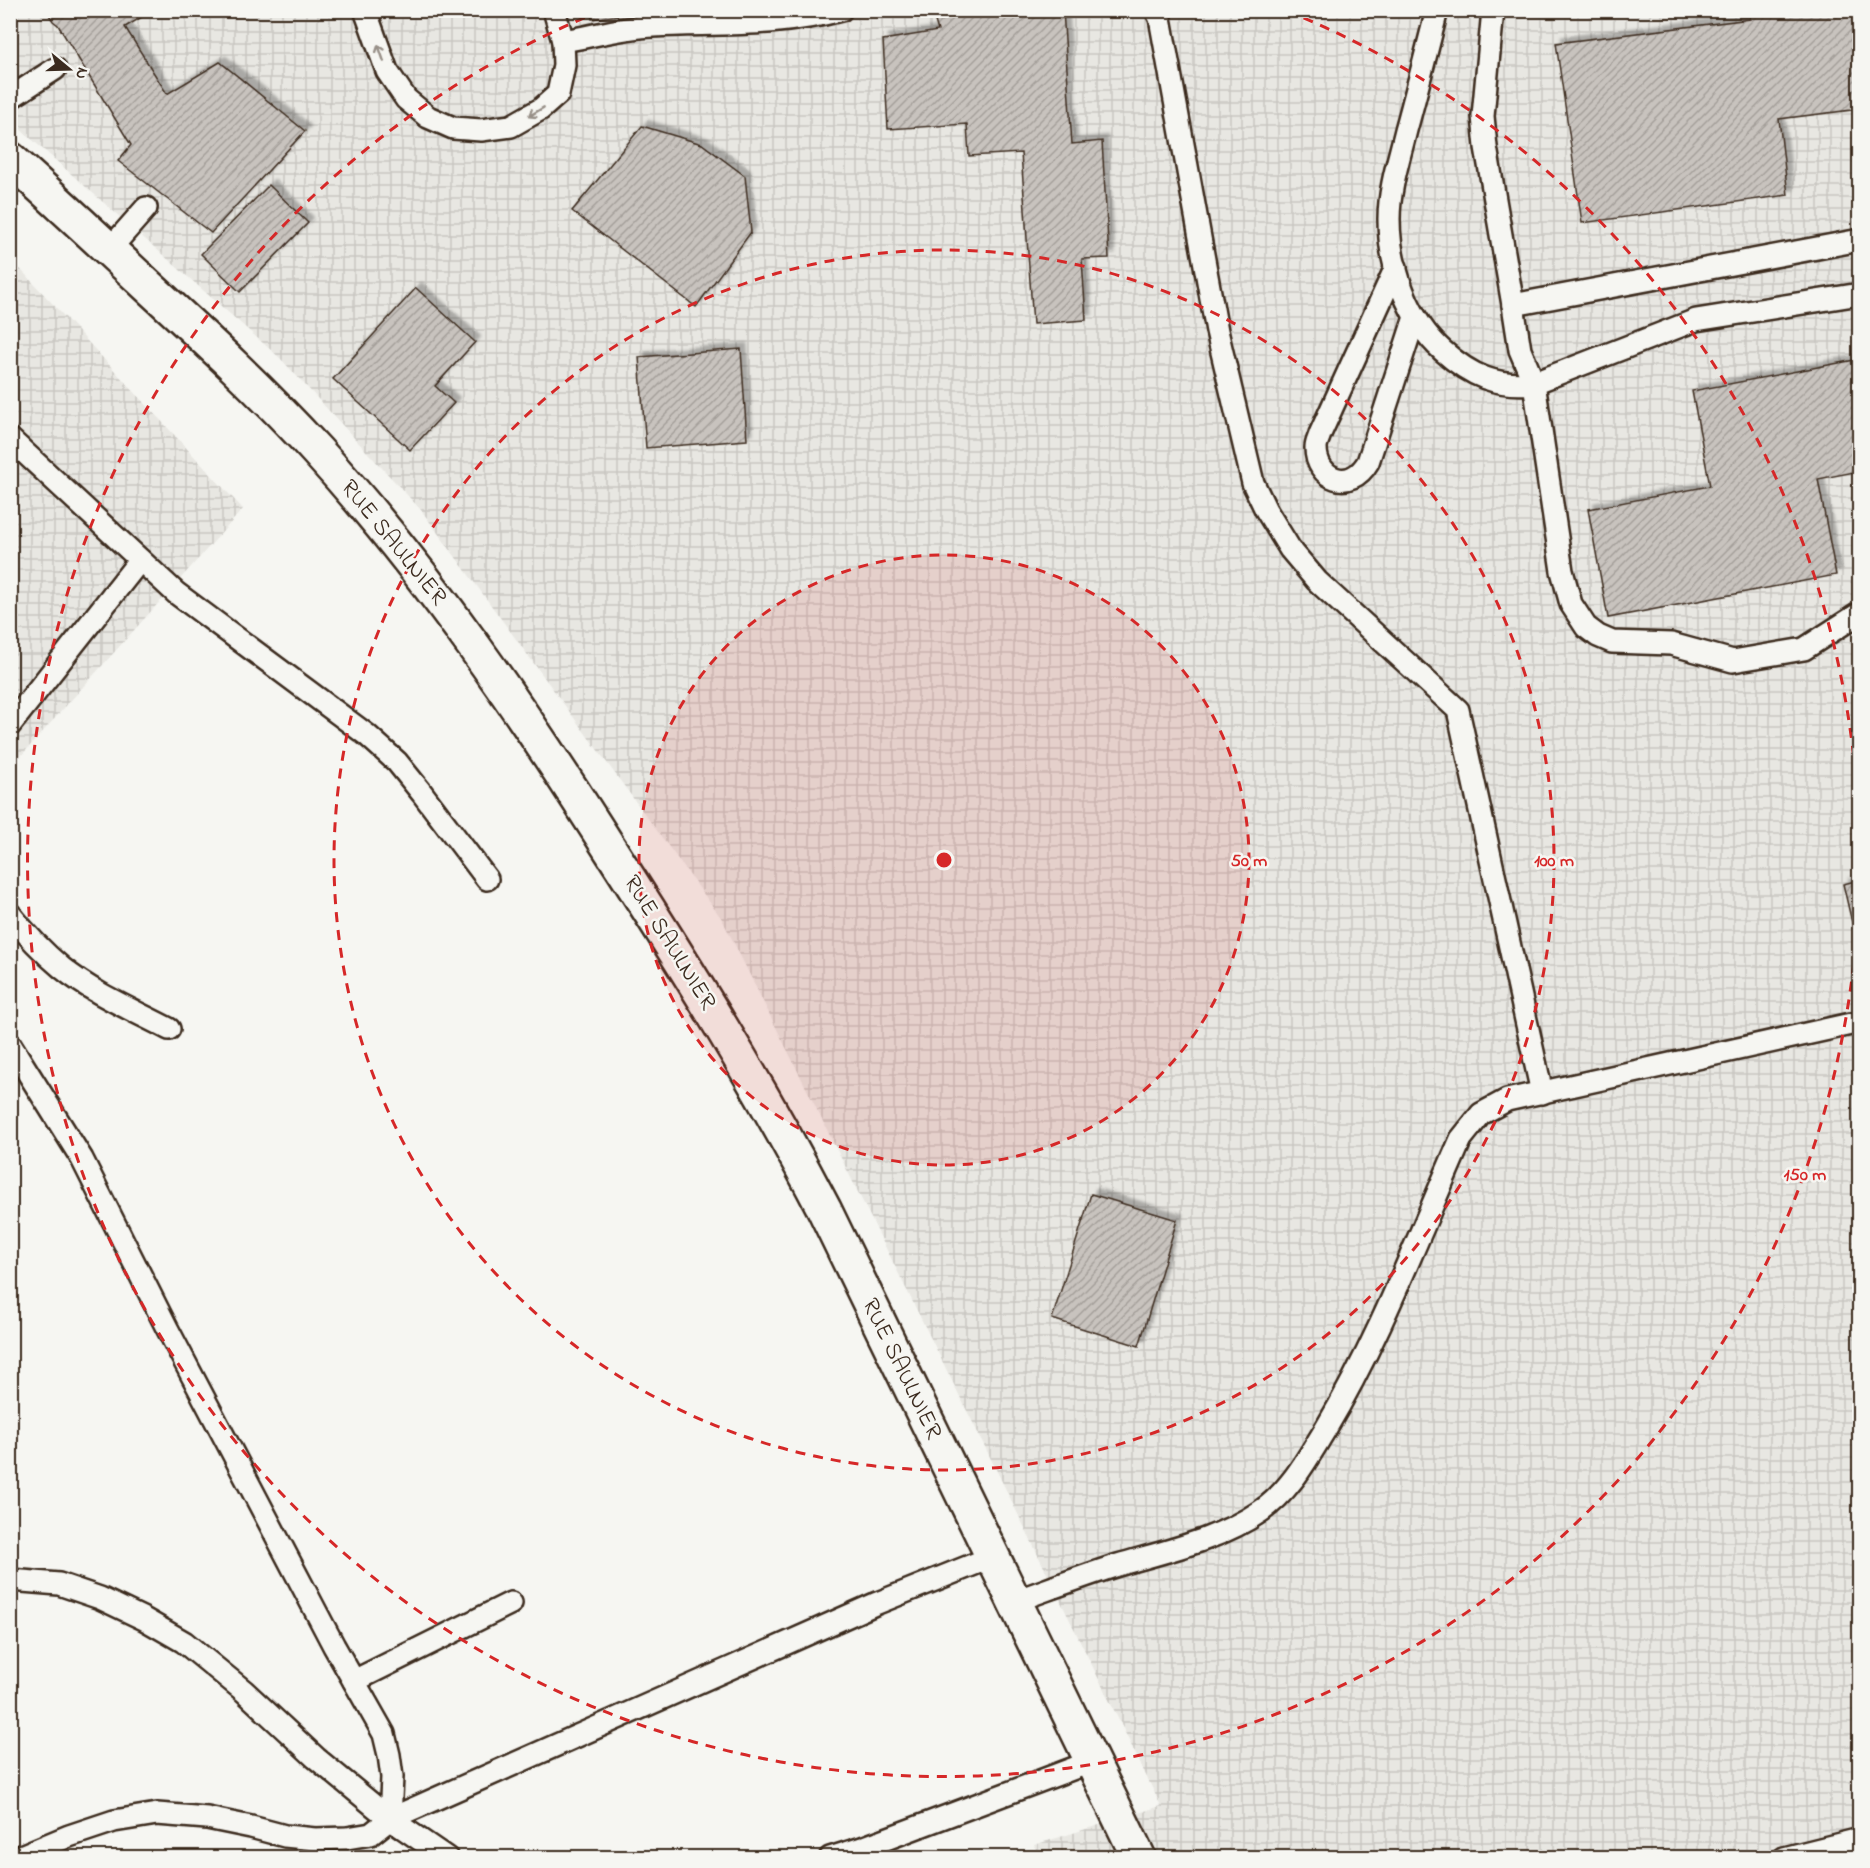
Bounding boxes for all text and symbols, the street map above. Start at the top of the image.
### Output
north arrow [39,39,99,99]
one-way arrow [374,44,385,63]
text: N [68,64,94,82]
one-way arrow [528,106,545,118]
street label: RUE SAULNIER [331,473,455,614]
text: 50 m [1231,849,1267,875]
text: 100 m [1534,849,1574,875]
centre of rings [934,850,954,870]
street label: RUE SAULNIER [614,869,725,1018]
text: 150 m [1784,1163,1826,1189]
street label: RUE SAULNIER [852,1293,951,1446]

